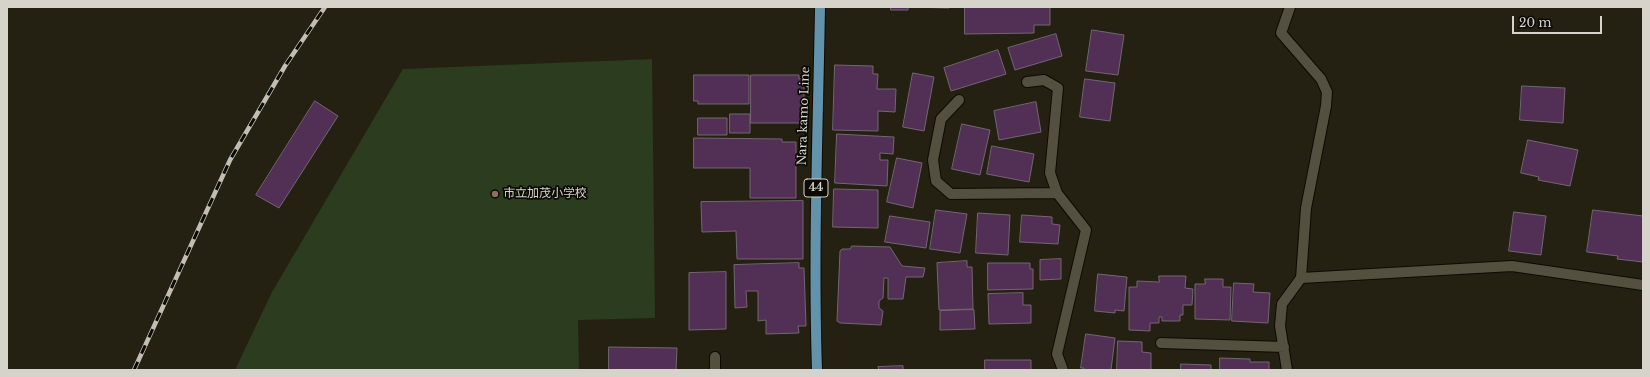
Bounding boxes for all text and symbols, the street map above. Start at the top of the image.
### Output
scale bar [1514,8,1604,34]
text: 20 m [1519,15,1551,30]
street label: Nara kamo Line [795,66,813,166]
road number: 44 [804,179,828,197]
place label: 市立加茂小学校 [503,187,587,201]
marker: 市立加茂小学校 [490,189,500,199]

